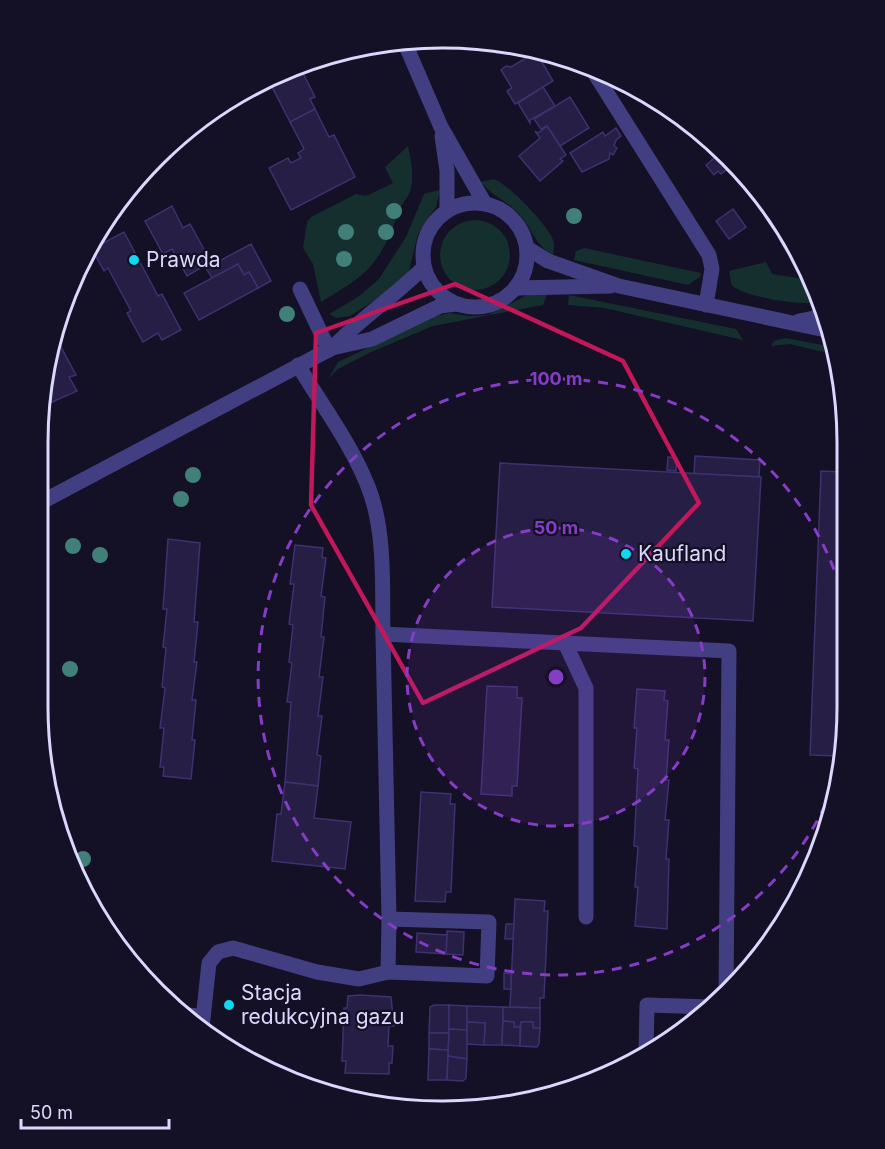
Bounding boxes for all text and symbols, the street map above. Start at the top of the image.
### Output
place label: Prawda [146,247,221,272]
marker: Prawda [127,253,141,267]
text: 100 m [530,368,582,389]
text: 50 m [534,517,578,538]
place label: Kaufland [638,541,726,566]
marker: Kaufland [619,547,633,561]
centre of rings [546,667,566,687]
place label: Stacja redukcyjna gazu [241,980,404,1029]
marker: Stacja redukcyjna gazu [222,998,236,1012]
scale bar [21,1092,170,1130]
text: 50 m [30,1102,73,1123]

